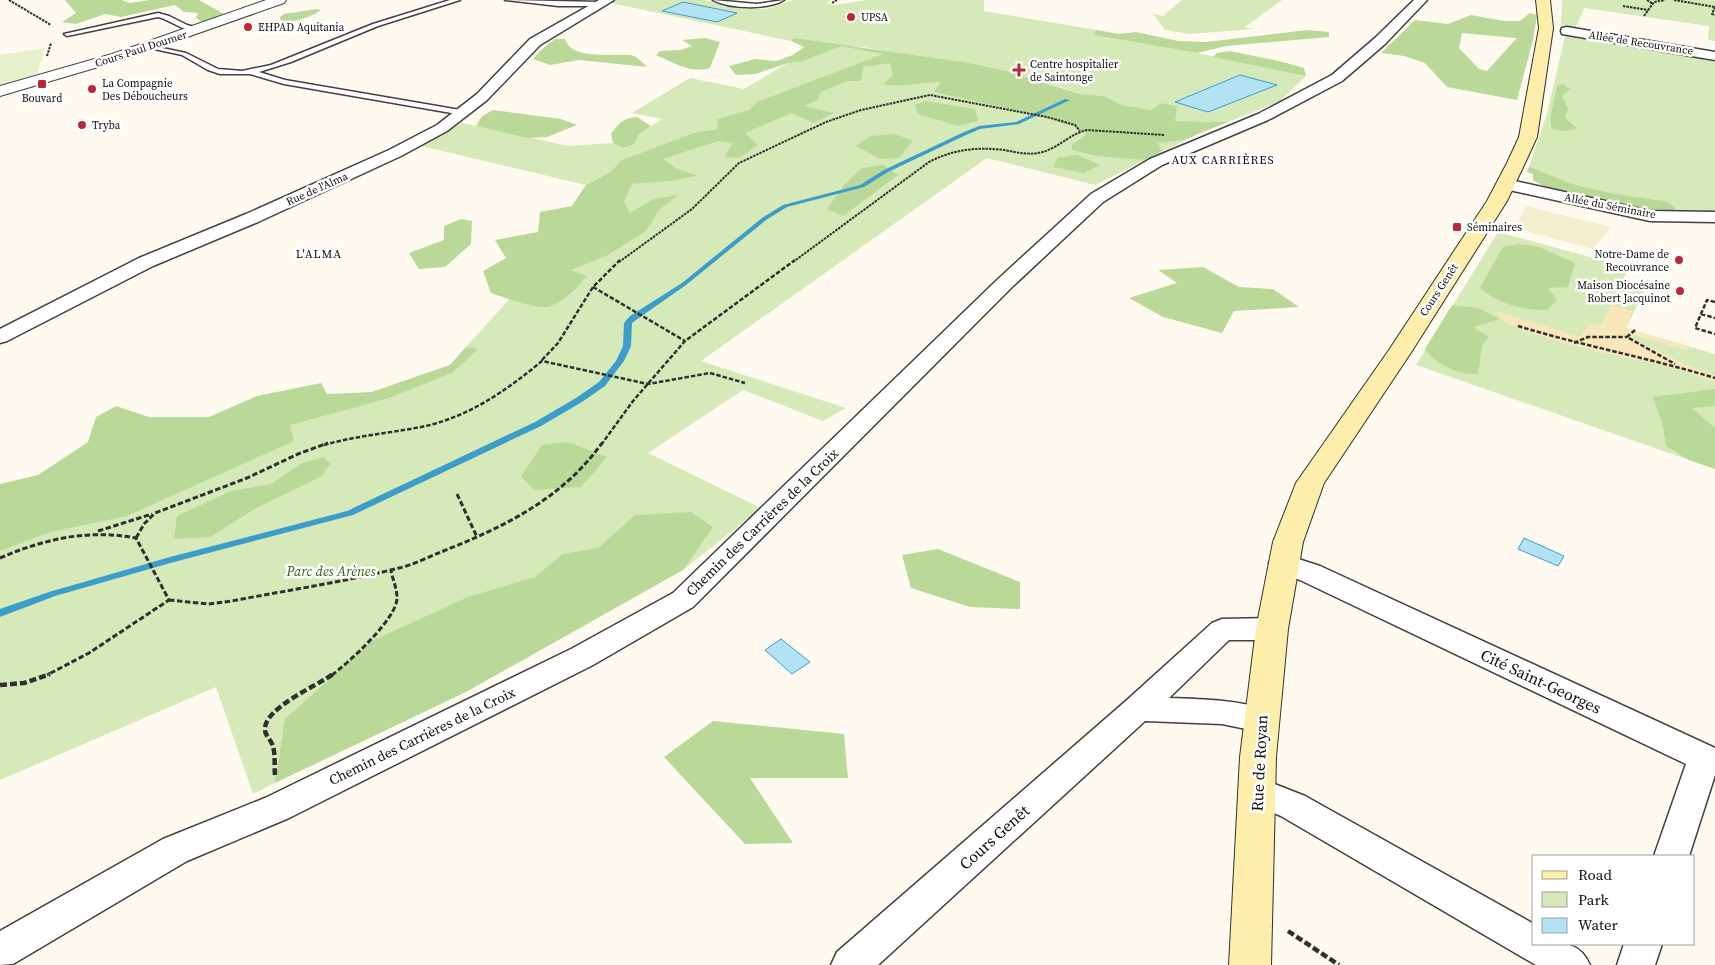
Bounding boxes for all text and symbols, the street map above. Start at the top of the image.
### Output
place label: UPSA [861,10,889,25]
marker: UPSA [845,11,857,23]
place label: EHPAD Aquitania [258,20,345,35]
marker: EHPAD Aquitania [242,21,254,33]
street label: Cours Paul Doumer [93,27,189,71]
street label: Allée de Recouvrance [1588,27,1695,59]
place label: Centre hospitalier de Saintonge [1030,57,1119,85]
marker: Centre hospitalier de Saintonge [1012,63,1026,77]
place label: La Compagnie Des Déboucheurs [102,76,188,104]
marker: Bouvard [36,78,48,90]
marker: La Compagnie Des Déboucheurs [86,83,98,95]
place label: Bouvard [22,91,63,106]
place label: Tryba [92,118,121,133]
marker: Tryba [76,119,88,131]
district label: AUX CARRIÈRES [1171,152,1275,168]
street label: Rue de l'Alma [284,169,351,209]
street label: Allée du Séminaire [1563,190,1657,222]
place label: Séminaires [1467,220,1522,235]
marker: Séminaires [1451,221,1463,233]
district label: L'ALMA [296,246,342,262]
place label: Notre-Dame de Recouvrance [1595,247,1669,275]
marker: Notre-Dame de Recouvrance [1673,254,1685,266]
street label: Cours Genêt [1416,260,1462,319]
place label: Maison Diocésaine Robert Jacquinot [1577,278,1670,306]
marker: Maison Diocésaine Robert Jacquinot [1674,285,1686,297]
street label: Chemin des Carrières de la Croix [681,443,843,600]
park label: Parc des Arènes [285,561,377,581]
street label: Cité Saint-Georges [1477,643,1605,719]
street label: Chemin des Carrières de la Croix [325,682,519,790]
street label: Rue de Royan [1245,714,1273,812]
street label: Cours Genêt [954,799,1034,874]
legend [1532,855,1695,945]
text: Road [1578,864,1612,885]
text: Park [1578,889,1610,910]
text: Water [1578,914,1619,935]

